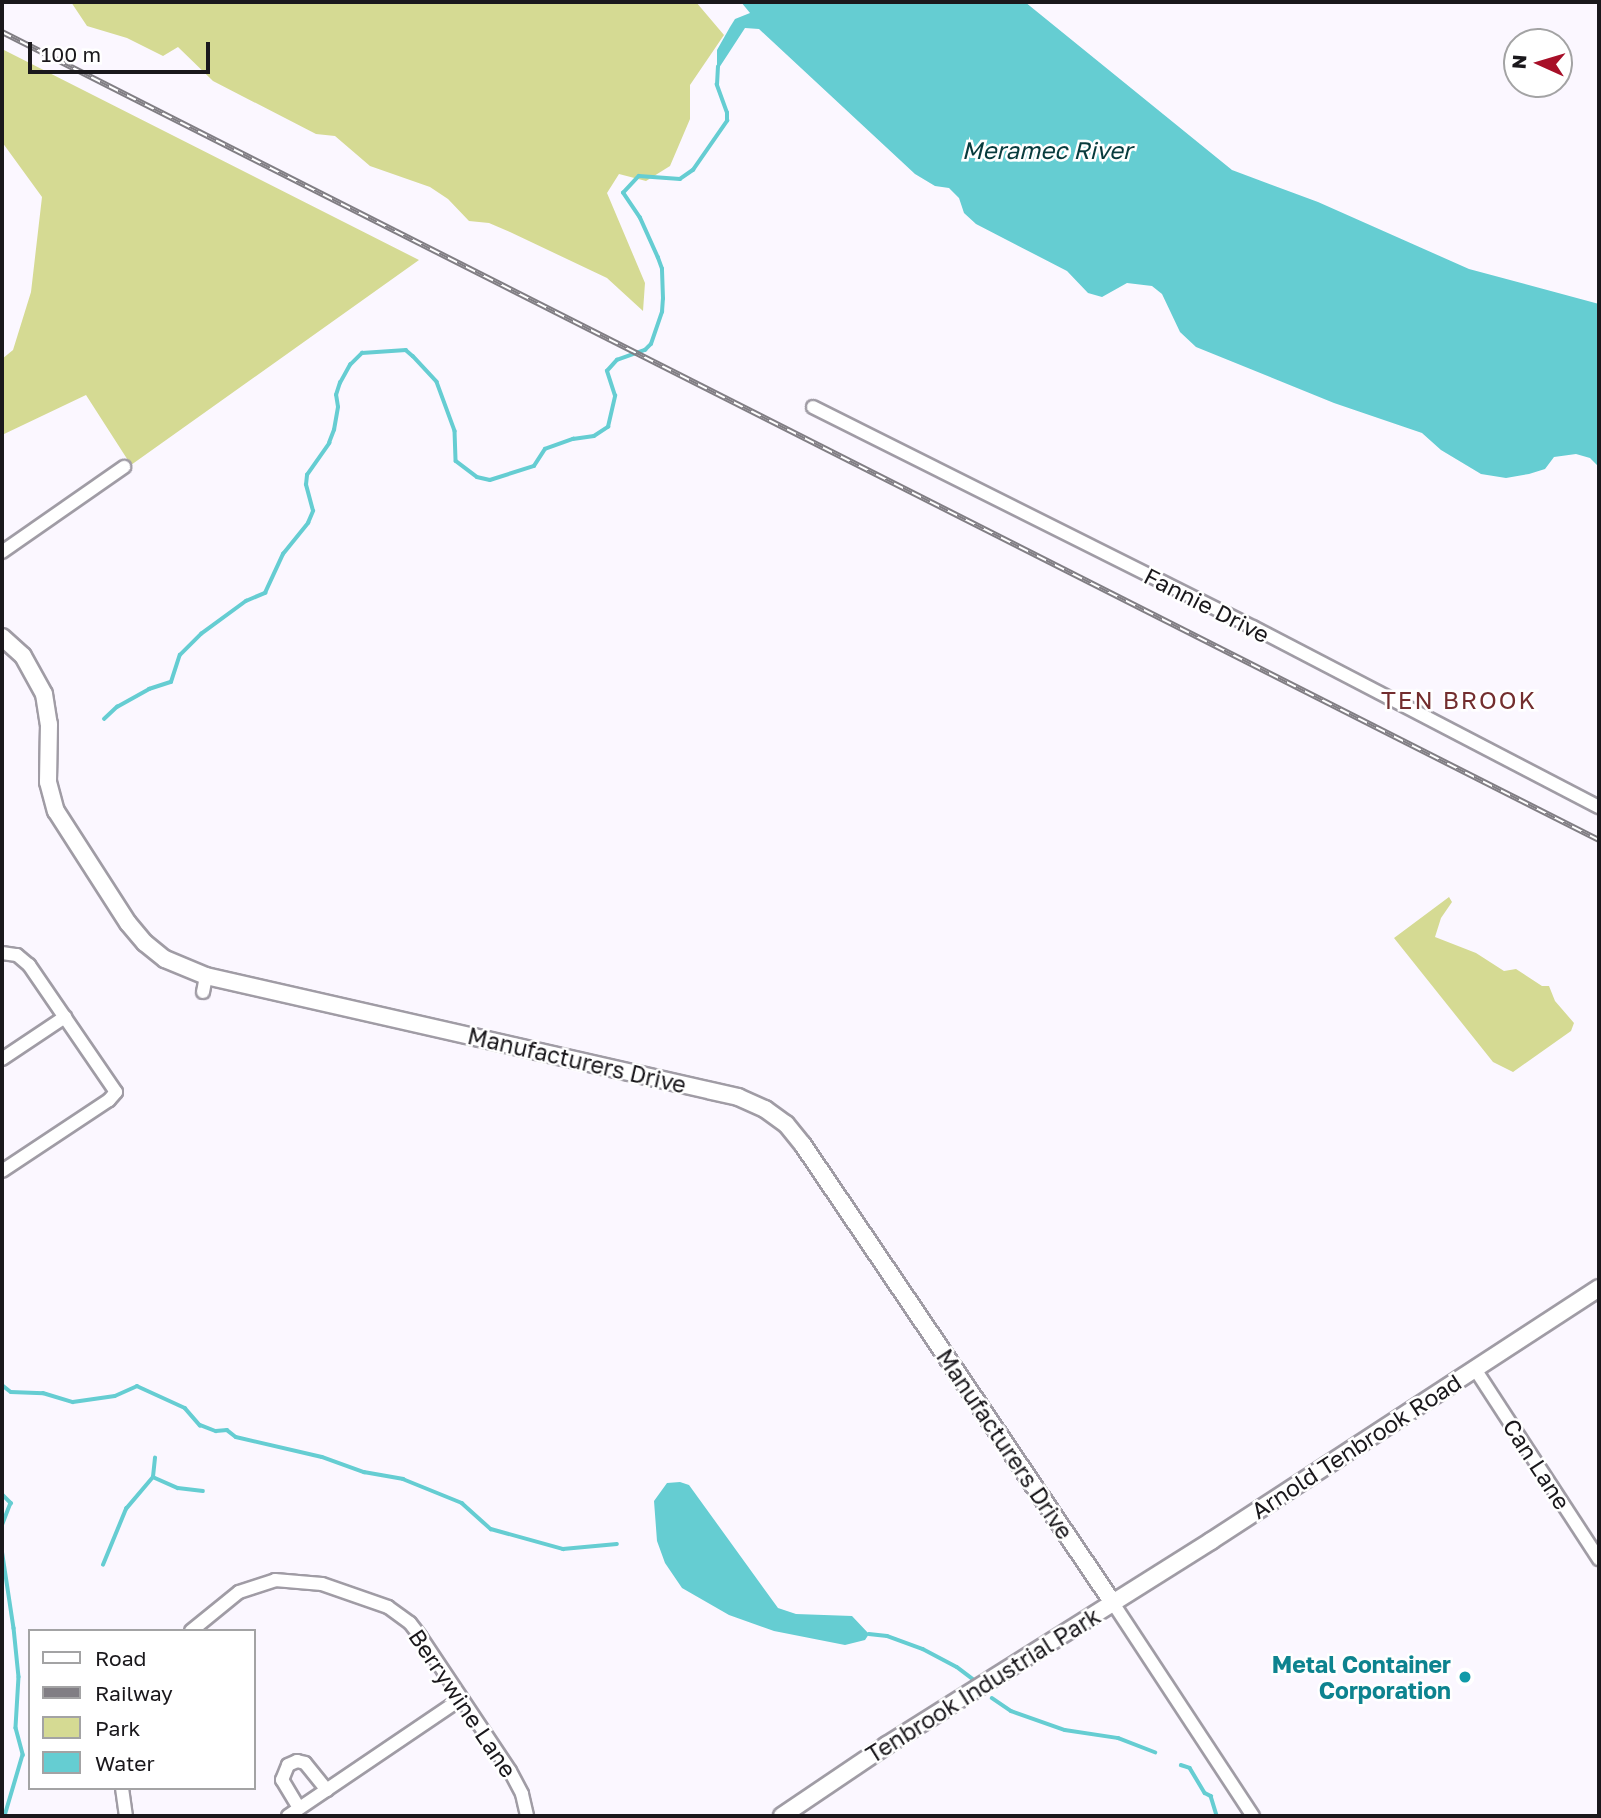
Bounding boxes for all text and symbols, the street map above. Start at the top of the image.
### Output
scale bar [32,28,214,72]
north arrow [1503,28,1573,98]
text: 100 m [41,41,101,67]
text: N [1507,54,1531,70]
water label: Meramec River [962,136,1132,164]
street label: Fannie Drive [1140,562,1274,648]
district label: TEN BROOK [1382,686,1536,714]
street label: Manufacturers Drive [465,1021,689,1099]
street label: Manufacturers Drive [931,1344,1079,1544]
street label: Arnold Tenbrook Road [1246,1368,1466,1524]
street label: Can Lane [1498,1414,1576,1514]
street label: Tenbrook Industrial Park [861,1602,1105,1768]
street label: Berrywine Lane [403,1624,523,1782]
legend [28,1629,256,1790]
text: Road [95,1645,146,1671]
place label: Metal Container Corporation [1272,1650,1451,1704]
marker: Metal Container Corporation [1457,1669,1473,1685]
text: Railway [95,1680,173,1706]
text: Park [95,1715,140,1741]
text: Water [95,1750,155,1776]

